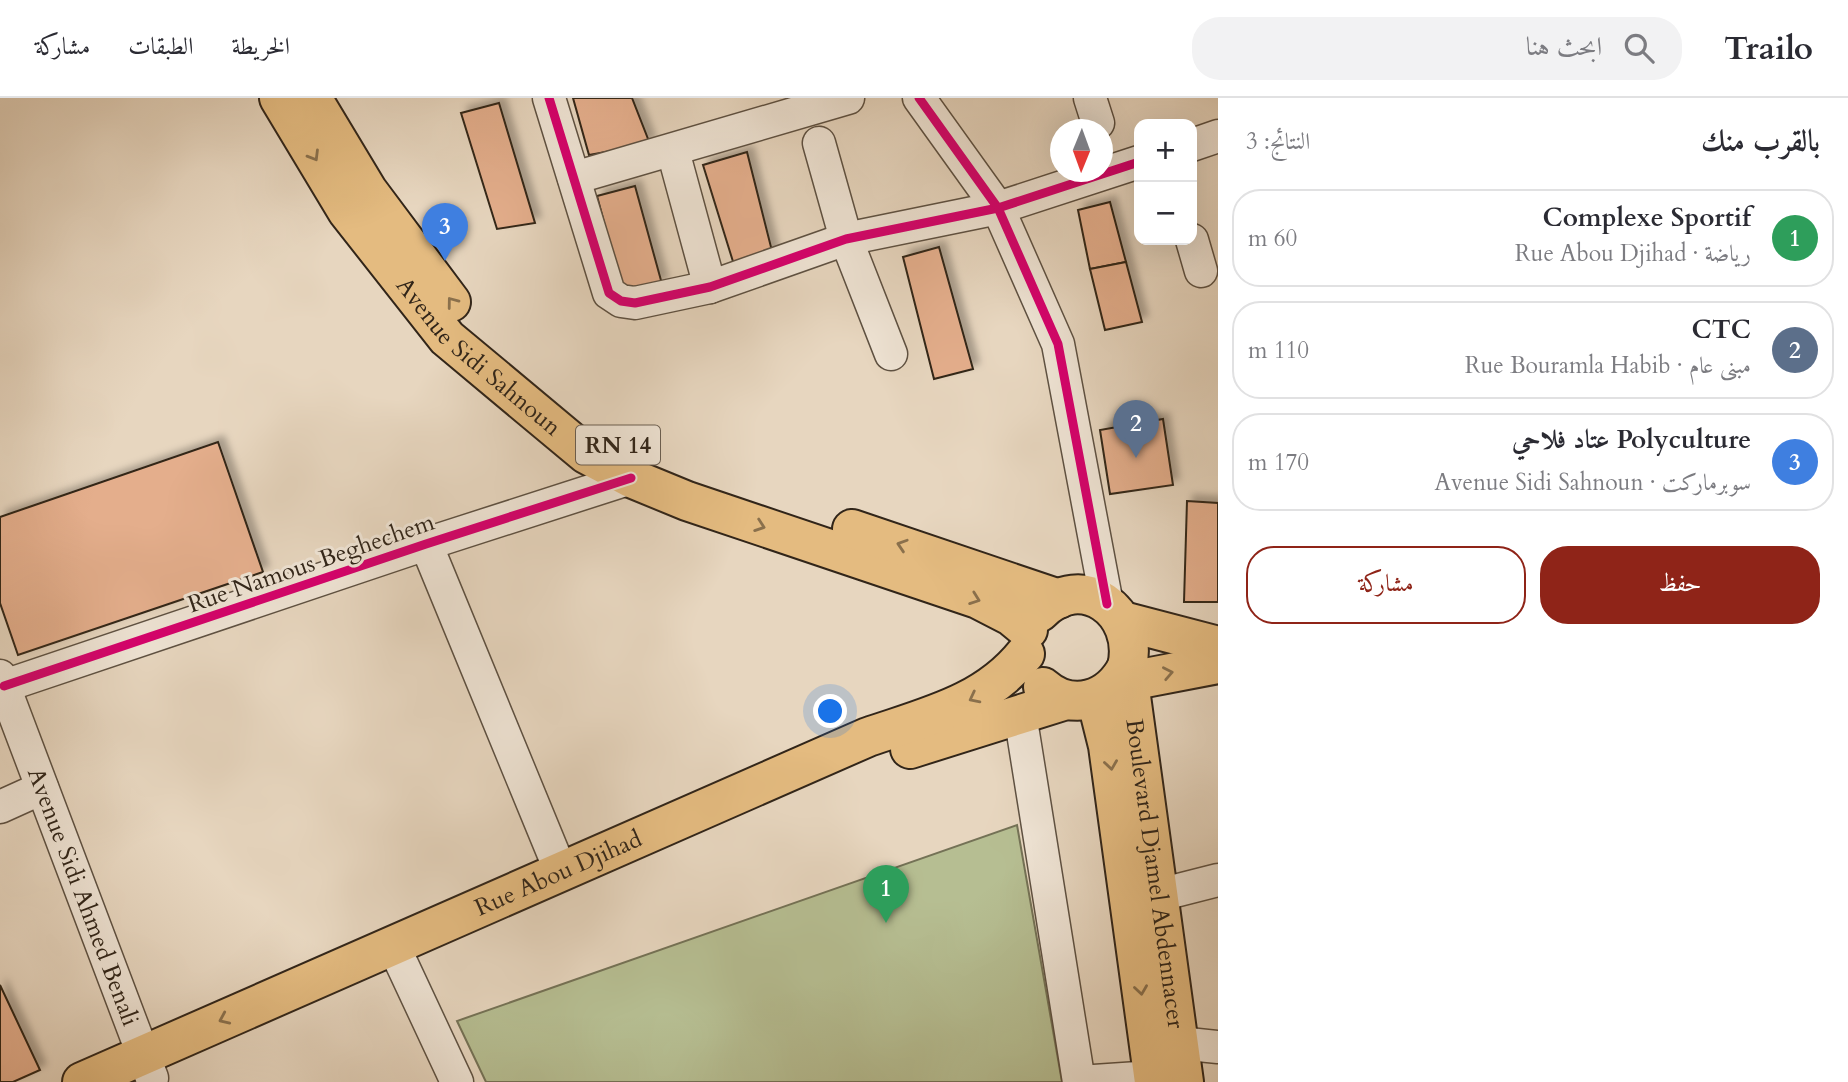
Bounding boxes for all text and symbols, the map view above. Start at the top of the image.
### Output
search box [1192,17,1682,80]
text: Trailo [1724,26,1813,71]
text: ابحث هنا [1526,29,1602,64]
icon: search [1620,29,1658,67]
text: مشاركة [35,30,90,63]
text: الطبقات [128,30,194,63]
text: الخريطة [232,30,290,63]
north arrow [1050,119,1113,182]
map controls [1134,119,1197,245]
button: + [1134,119,1197,182]
text: بالقرب منك [1701,121,1820,162]
text: النتائج: 3 [1246,126,1310,157]
one-way arrow [306,149,319,162]
button: − [1134,182,1197,245]
text: Complexe Sportif [1542,200,1751,235]
pin: 3 [422,203,468,261]
text: 60 m [1248,223,1297,254]
text: 1 [1789,223,1801,254]
text: رياضة · Rue Abou Djihad [1515,238,1751,269]
street label: Avenue Sidi Sahnoun [388,270,568,444]
one-way arrow [447,297,460,310]
text: CTC [1692,312,1751,347]
text: 110 m [1248,335,1309,366]
text: 2 [1789,335,1801,366]
text: مبنى عام · Rue Bouramla Habib [1465,350,1751,381]
pin: 2 [1113,400,1159,458]
text: Polyculture عتاد فلاحي [1512,422,1751,457]
road number: RN 14 [576,426,660,464]
text: 170 m [1248,447,1309,478]
text: 3 [1789,447,1801,478]
text: سوبرماركت · Avenue Sidi Sahnoun [1435,467,1751,498]
street label: Rue Namous Beghechem [183,505,440,621]
one-way arrow [753,518,766,532]
one-way arrow [896,539,908,553]
button: مشاركة [1246,546,1526,624]
button: حفظ [1540,546,1820,624]
one-way arrow [969,591,981,605]
one-way arrow [1162,666,1174,681]
one-way arrow [968,690,981,704]
your location [813,694,847,728]
street label: Boulevard Djamel Abdennacer [1117,717,1193,1031]
one-way arrow [1103,759,1118,770]
street label: Avenue Sidi Ahmed Benali [19,763,147,1031]
street label: Rue Abou Djihad [470,822,647,925]
pin: 1 [863,865,909,923]
one-way arrow [1134,984,1149,996]
one-way arrow [219,1011,231,1025]

